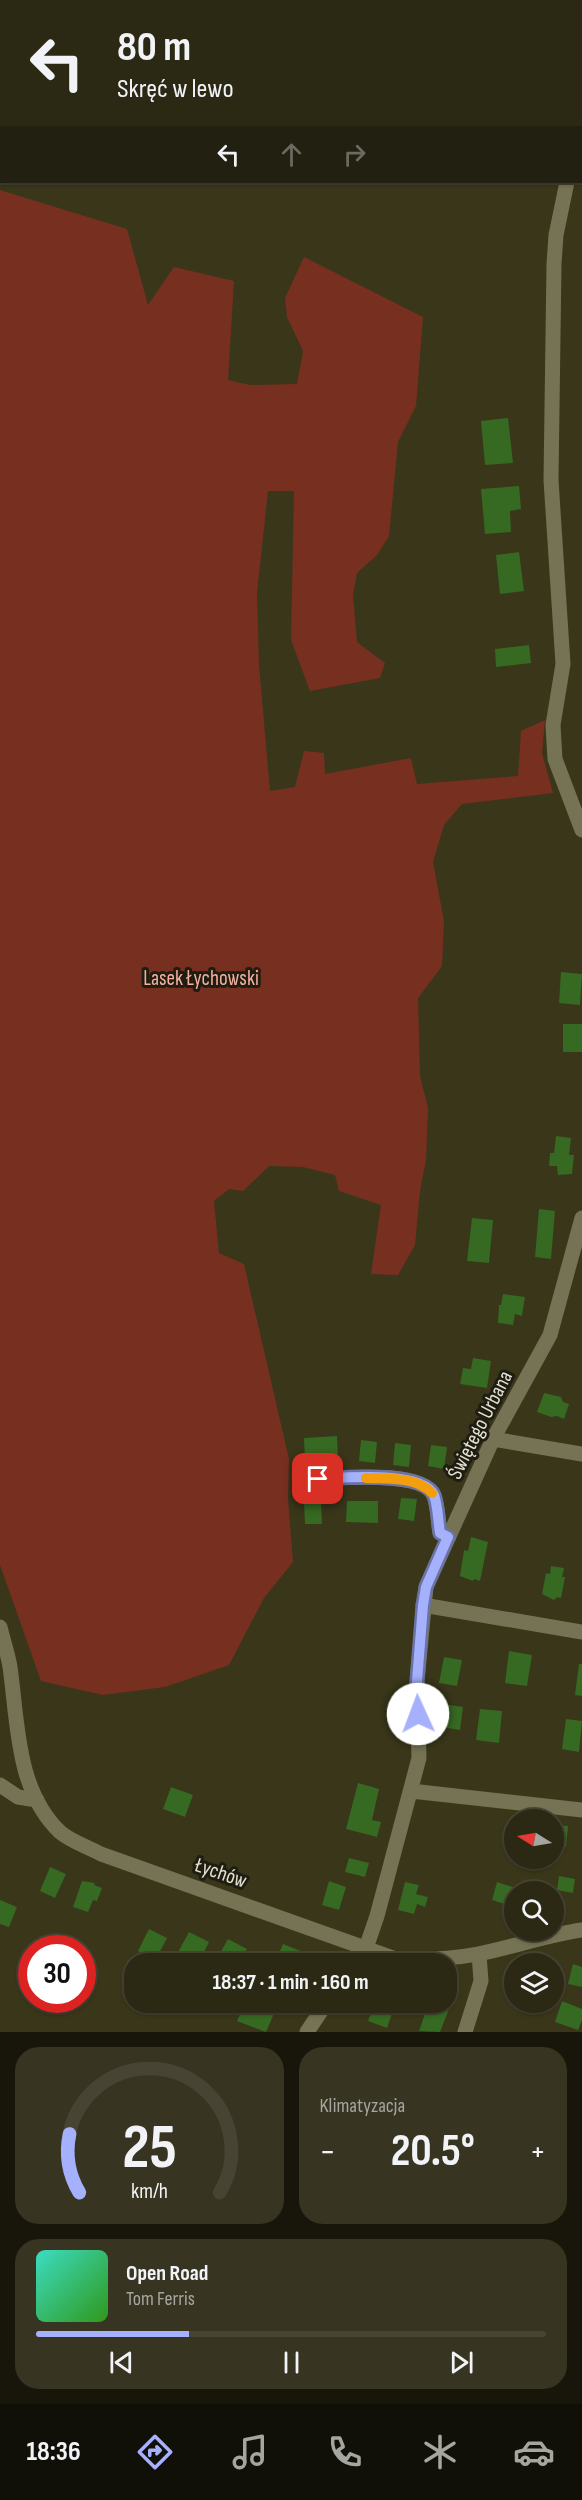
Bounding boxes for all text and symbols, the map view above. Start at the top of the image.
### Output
text: 80 m [117,22,191,73]
icon: left [18,24,96,102]
text: Skręć w lewo [117,73,234,105]
icon: left [212,138,245,171]
icon: ahead [275,138,308,171]
icon: right [338,138,371,171]
park label: Lasek Łychowski [143,966,259,991]
street label: Świętego Urbana [442,1367,518,1483]
pin [292,1453,343,1504]
icon: arrive [301,1462,334,1495]
position arrow [386,1682,450,1746]
north arrow [504,1809,564,1869]
map controls [504,1809,564,2013]
street label: Łychów [191,1852,250,1894]
button: search [504,1881,564,1941]
speed limit sign: 30 [18,1935,96,2013]
button: layers [504,1953,564,2013]
text: 18:37 · 1 min · 160 m [213,1969,368,1996]
text: Klimatyzacja [320,2094,405,2118]
text: 25 [122,2111,177,2186]
text: 20.5° [391,2124,475,2179]
text: − [320,2132,336,2172]
text: + [530,2132,546,2172]
text: km/h [131,2179,168,2204]
text: Open Road [126,2260,208,2287]
text: Tom Ferris [126,2287,195,2311]
icon: previous [105,2346,138,2379]
icon: pause [275,2346,308,2379]
icon: next [445,2346,478,2379]
icon: directions [134,2431,176,2473]
icon: music [229,2431,271,2473]
icon: phone [324,2431,366,2473]
icon: climate [419,2431,461,2473]
icon: car [513,2431,555,2473]
text: 18:36 [26,2436,81,2468]

